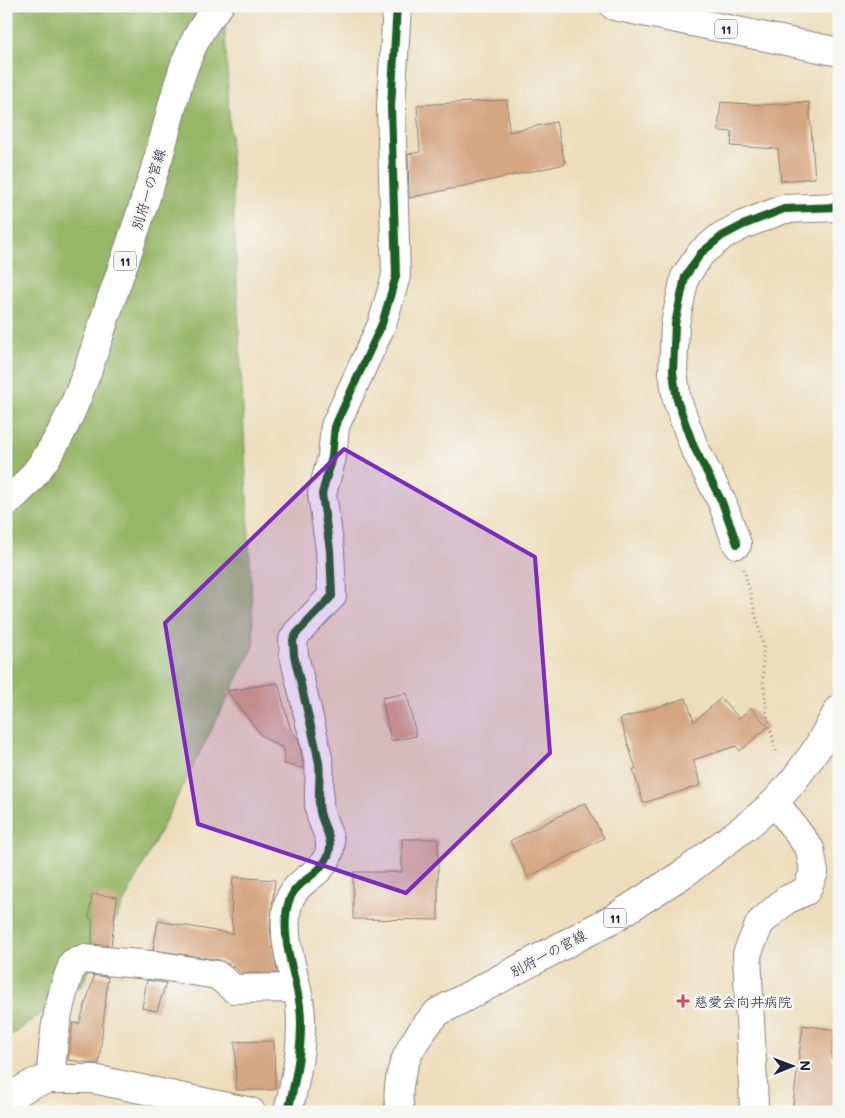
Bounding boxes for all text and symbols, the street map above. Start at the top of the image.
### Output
road number: 11 [715,20,737,38]
street label: 別府一の宮線 [127,146,169,232]
road number: 11 [114,252,136,270]
road number: 11 [604,908,626,928]
street label: 別府一の宮線 [506,925,590,981]
place label: 慈愛会向井病院 [694,992,792,1011]
marker: 慈愛会向井病院 [676,994,690,1008]
north arrow [768,1040,818,1090]
text: N [796,1060,815,1071]

